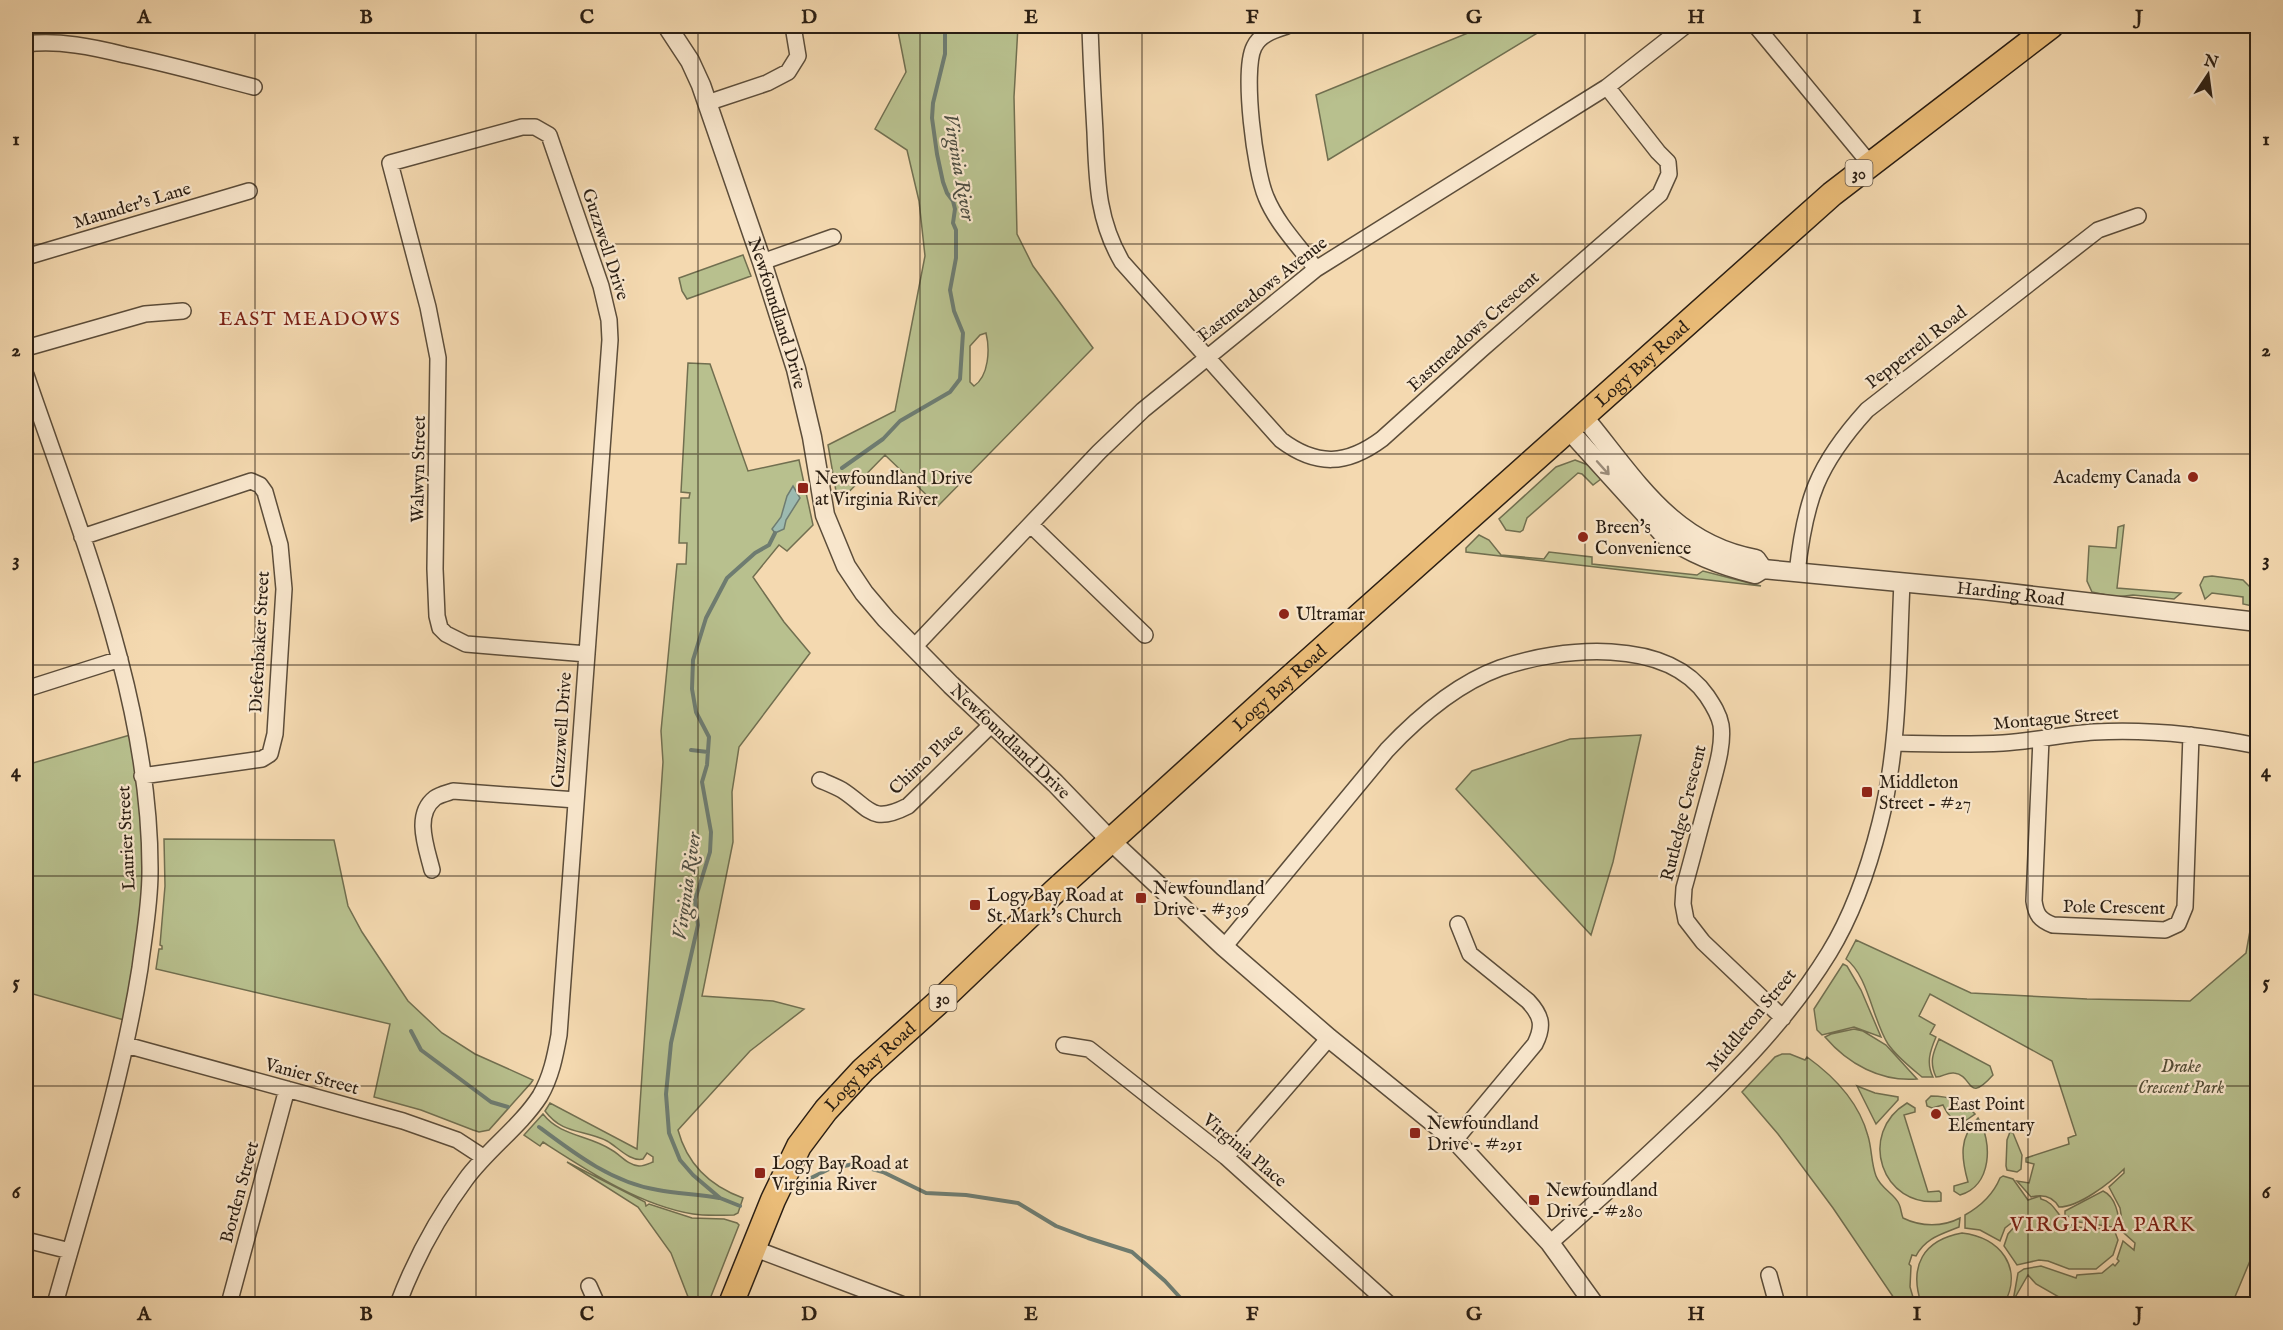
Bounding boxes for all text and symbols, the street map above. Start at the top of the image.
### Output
text: A [136,5,152,30]
text: B [359,5,373,30]
text: C [580,5,594,30]
text: D [801,5,817,30]
text: E [1024,5,1038,30]
text: F [1246,5,1259,30]
text: G [1466,5,1483,30]
text: H [1687,5,1705,30]
text: I [1913,5,1922,30]
text: J [2132,5,2144,30]
north arrow [2178,45,2238,105]
text: N [2201,51,2220,74]
water label: Virginia River [936,112,980,224]
text: 1 [12,127,20,152]
text: 1 [2262,127,2270,152]
road number: 30 [1846,160,1872,186]
street label: Maunder's Lane [71,178,194,235]
street label: Guzzwell Drive [576,186,633,303]
street label: Eastmeadows Avenue [1193,232,1333,348]
street label: Newfoundland Drive [741,235,810,391]
street label: Eastmeadows Crescent [1403,267,1545,397]
street label: Pepperrell Road [1862,301,1972,395]
district label: EAST MEADOWS [219,307,401,332]
street label: Logy Bay Road [1591,316,1695,413]
text: 2 [11,338,21,363]
text: 2 [2261,338,2271,363]
street label: Walwyn Street [407,415,432,523]
one-way arrow [1596,461,1610,476]
place label: Academy Canada [2053,467,2181,490]
place label: Newfoundland Drive at Virginia River [815,468,973,512]
marker: Academy Canada [2186,470,2200,484]
marker: Newfoundland Drive at Virginia River [796,481,810,495]
place label: Breen's Convenience [1595,517,1691,561]
marker: Breen's Convenience [1576,530,1590,544]
text: 3 [12,548,20,573]
text: 3 [2262,548,2270,573]
street label: Diefenbaker Street [245,570,276,714]
street label: Harding Road [1956,578,2066,612]
place label: Ultramar [1296,604,1366,627]
marker: Ultramar [1277,607,1291,621]
street label: Logy Bay Road [1229,640,1333,737]
street label: Guzzwell Drive [547,671,578,789]
street label: Newfoundland Drive [944,680,1075,805]
street label: Montague Street [1992,703,2120,736]
street label: Chimo Place [885,720,969,801]
street label: Rutledge Crescent [1656,743,1712,884]
text: 4 [11,759,22,784]
text: 4 [2261,759,2272,784]
place label: Middleton Street - #27 [1879,772,1971,816]
street label: Laurier Street [113,785,142,891]
marker: Middleton Street - #27 [1860,785,1874,799]
water label: Virginia River [668,830,709,942]
place label: Newfoundland Drive - #309 [1153,878,1265,922]
place label: Logy Bay Road at St. Mark's Church [987,885,1124,929]
marker: Newfoundland Drive - #309 [1134,891,1148,905]
street label: Pole Crescent [2063,896,2165,921]
marker: Logy Bay Road at St. Mark's Church [968,898,982,912]
street label: Middleton Street [1702,965,1802,1077]
text: 5 [12,970,20,995]
text: 5 [2262,970,2270,995]
road number: 30 [930,985,956,1011]
street label: Logy Bay Road [820,1018,922,1117]
street label: Vanier Street [261,1054,361,1101]
park label: Drake Crescent Park [2138,1056,2224,1100]
place label: East Point Elementary [1948,1094,2035,1138]
marker: East Point Elementary [1929,1107,1943,1121]
street label: Virginia Place [1196,1109,1291,1193]
place label: Newfoundland Drive - #291 [1427,1113,1539,1157]
marker: Newfoundland Drive - #291 [1408,1126,1422,1140]
street label: Borden Street [216,1139,265,1246]
place label: Logy Bay Road at Virginia River [771,1153,909,1197]
marker: Logy Bay Road at Virginia River [753,1166,767,1180]
text: 6 [12,1180,22,1205]
place label: Newfoundland Drive - #280 [1546,1180,1658,1224]
text: 6 [2262,1180,2272,1205]
marker: Newfoundland Drive - #280 [1527,1193,1541,1207]
district label: VIRGINIA PARK [2009,1212,2196,1239]
text: A [136,1302,152,1327]
text: B [359,1302,373,1327]
text: C [580,1302,594,1327]
text: D [801,1302,817,1327]
text: E [1024,1302,1038,1327]
text: F [1246,1302,1259,1327]
text: G [1466,1302,1483,1327]
text: H [1687,1302,1705,1327]
text: I [1913,1302,1922,1327]
text: J [2132,1302,2144,1327]

